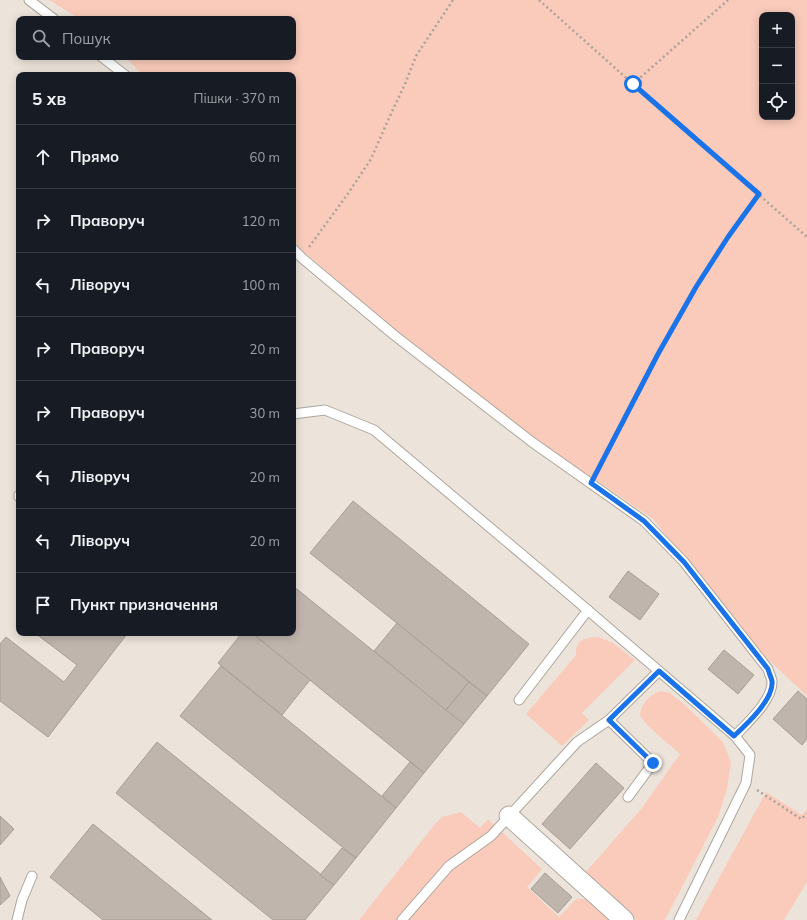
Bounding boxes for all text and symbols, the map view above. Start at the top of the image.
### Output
map controls [759,12,795,120]
button: + [759,12,795,48]
search box [16,16,296,60]
icon: search [30,27,52,49]
text: Пошук [62,29,111,48]
button: − [759,48,795,84]
route start [624,75,642,93]
button: locate [759,84,795,120]
text: 5 хв [32,88,66,109]
text: Пішки · 370 m [193,90,280,106]
icon: ahead [32,146,54,168]
text: Прямо [70,147,119,166]
text: 60 m [250,149,280,165]
icon: right [32,210,54,232]
text: Праворуч [70,211,145,230]
text: 120 m [242,213,280,229]
icon: left [32,274,54,296]
text: Ліворуч [70,275,130,294]
text: 100 m [242,277,280,293]
icon: right [32,338,54,360]
text: Праворуч [70,339,145,358]
text: 20 m [250,341,280,357]
icon: right [32,402,54,424]
text: Праворуч [70,403,145,422]
text: 30 m [250,405,280,421]
icon: left [32,466,54,488]
text: Ліворуч [70,467,130,486]
text: 20 m [250,469,280,485]
icon: left [32,530,54,552]
text: Ліворуч [70,531,130,550]
text: 20 m [250,533,280,549]
icon: arrive [32,594,54,616]
text: Пункт призначення [70,595,218,614]
route end [644,754,662,772]

